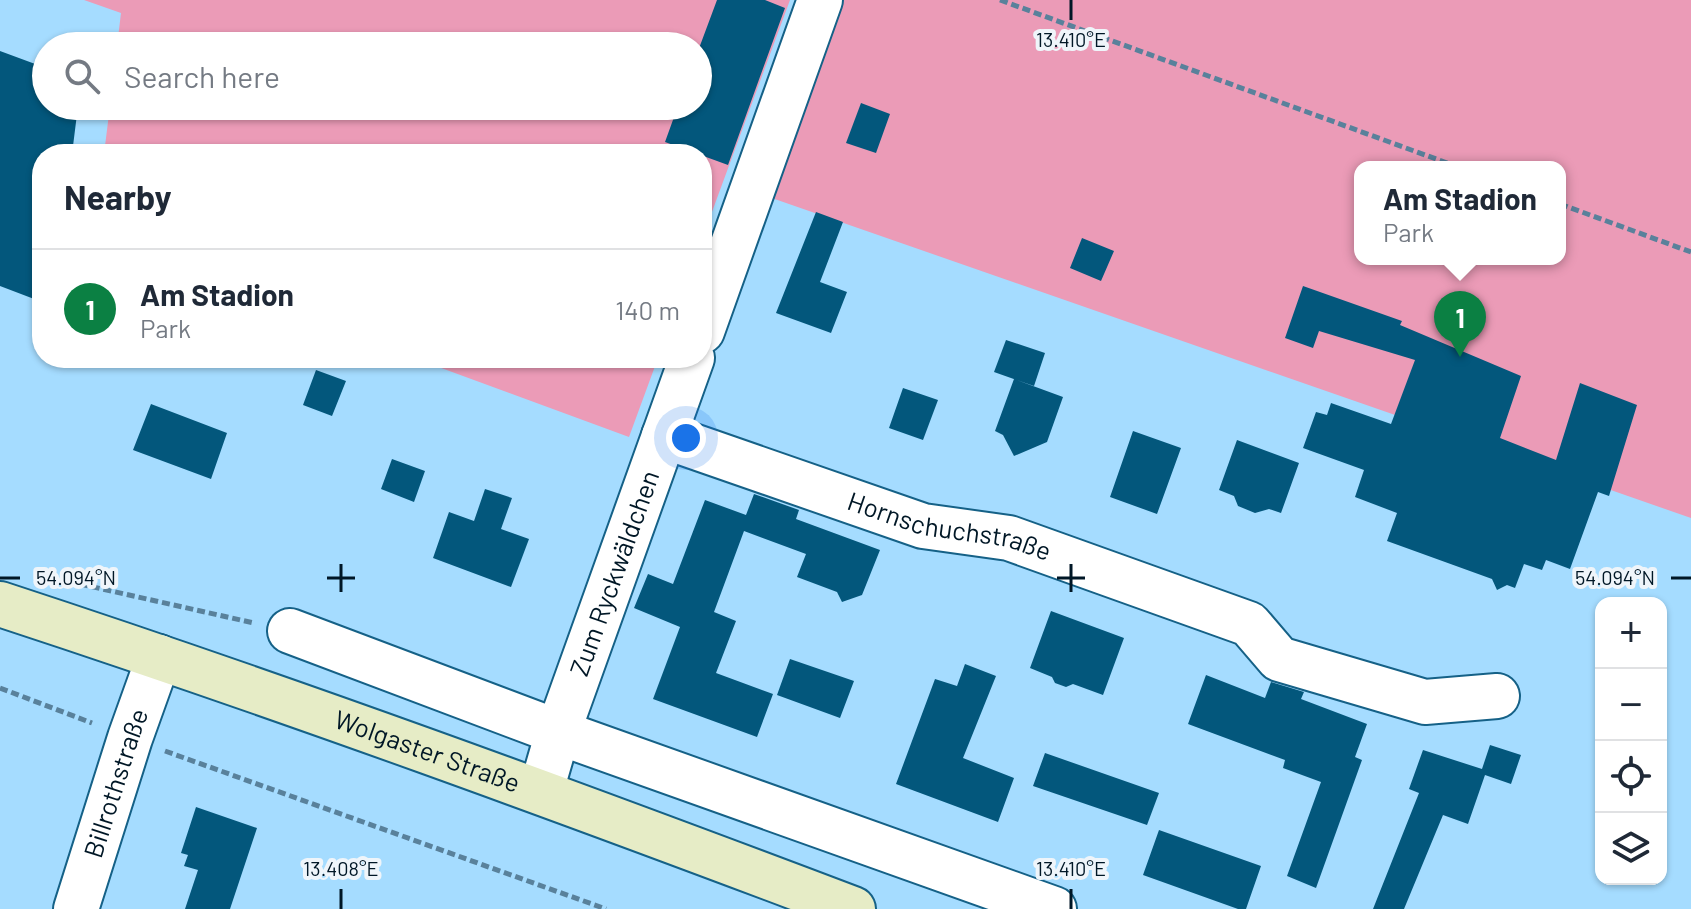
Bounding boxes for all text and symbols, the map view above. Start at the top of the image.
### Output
text: 13.410°E [1036,27,1106,51]
search box [32,32,712,120]
icon: search [60,54,104,98]
text: Search here [124,58,280,94]
popup [1354,161,1566,265]
text: Nearby [64,176,172,217]
text: Am Stadion [1383,180,1537,216]
text: Park [1383,216,1434,247]
text: Am Stadion [140,276,294,312]
pin: 1 [1434,291,1486,357]
text: 1 [85,294,95,325]
text: 140 m [615,294,680,325]
text: Park [140,312,191,343]
your location [666,418,706,458]
street label: Zum Ryckwäldchen [562,466,664,680]
street label: Hornschuchstraße [844,484,1056,566]
text: 54.094°N [36,565,116,589]
text: 54.094°N [1575,565,1655,589]
map controls [1595,597,1667,885]
button: + [1595,597,1667,669]
button: − [1595,669,1667,741]
street label: Wolgaster Straße [331,703,525,798]
street label: Billrothstraße [76,704,153,861]
button: locate [1595,741,1667,813]
button: layers [1595,813,1667,885]
text: 13.408°E [303,856,379,880]
text: 13.410°E [1036,856,1106,880]

